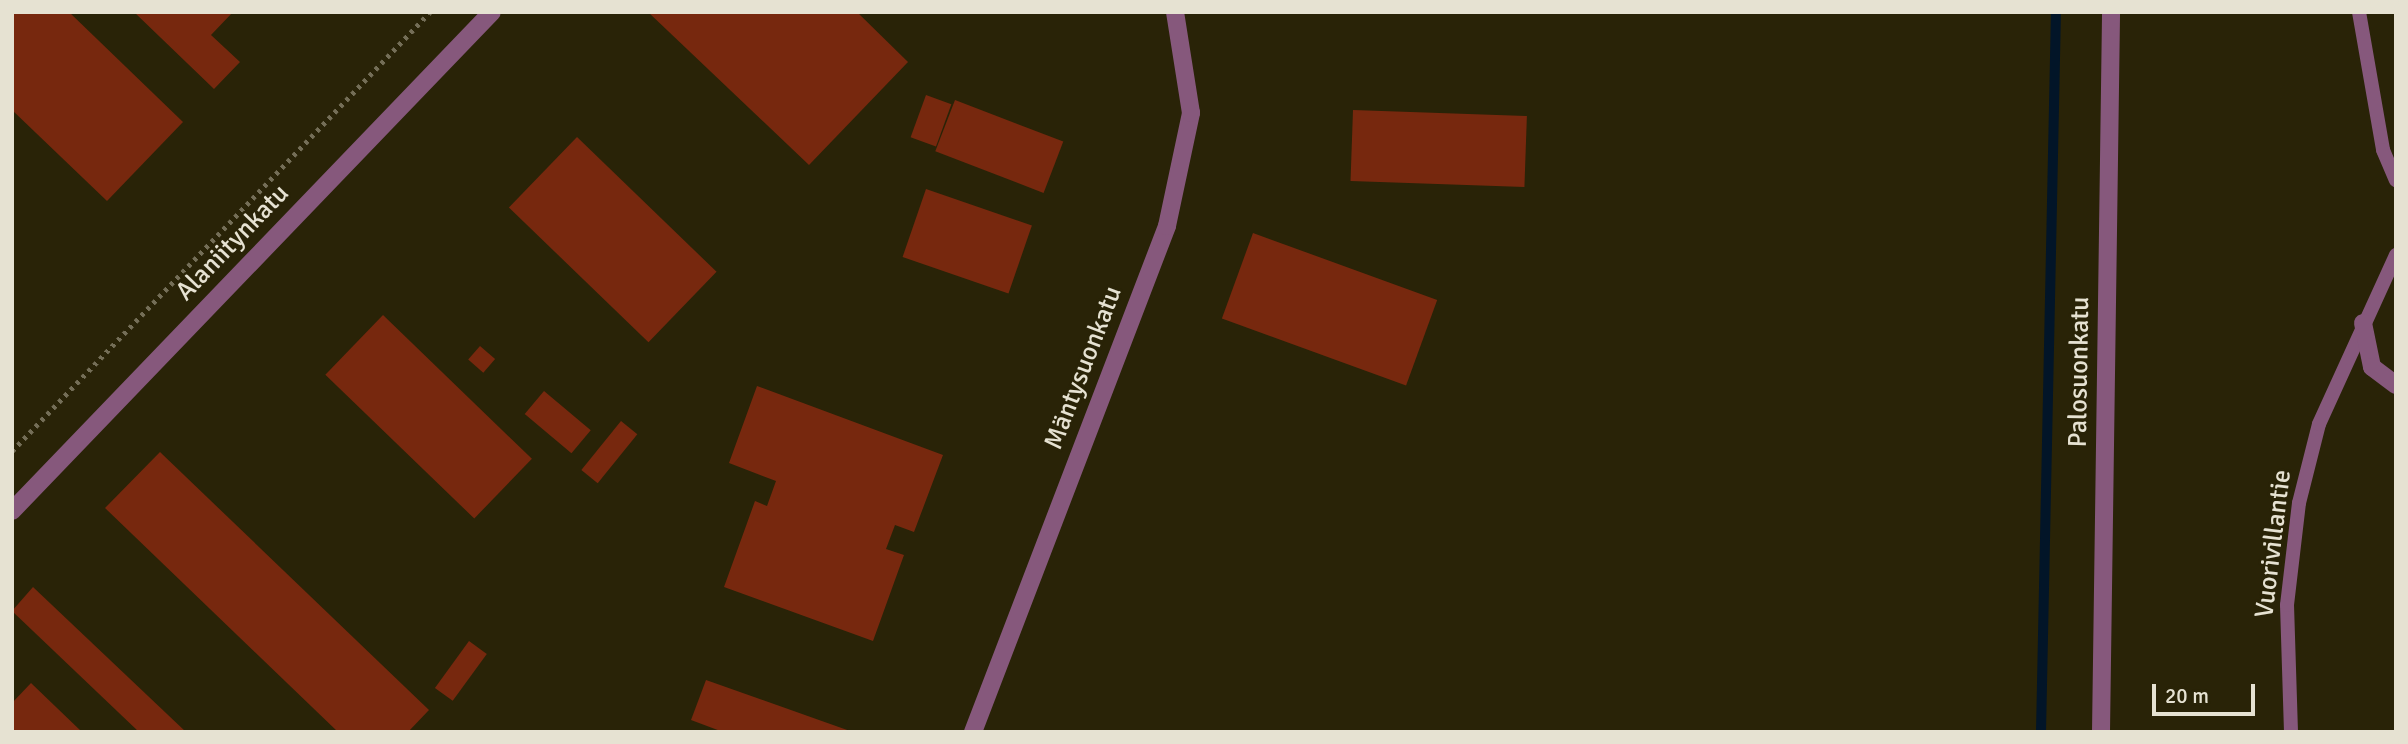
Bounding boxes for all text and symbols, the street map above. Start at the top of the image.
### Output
street label: Alaniitynkatu [170,178,296,308]
street label: Mäntysuonkatu [1039,282,1129,454]
street label: Palosuonkatu [2063,296,2097,448]
street label: Vuorivillantie [2249,468,2299,620]
scale bar [2156,670,2259,714]
text: 20 m [2165,683,2209,709]

